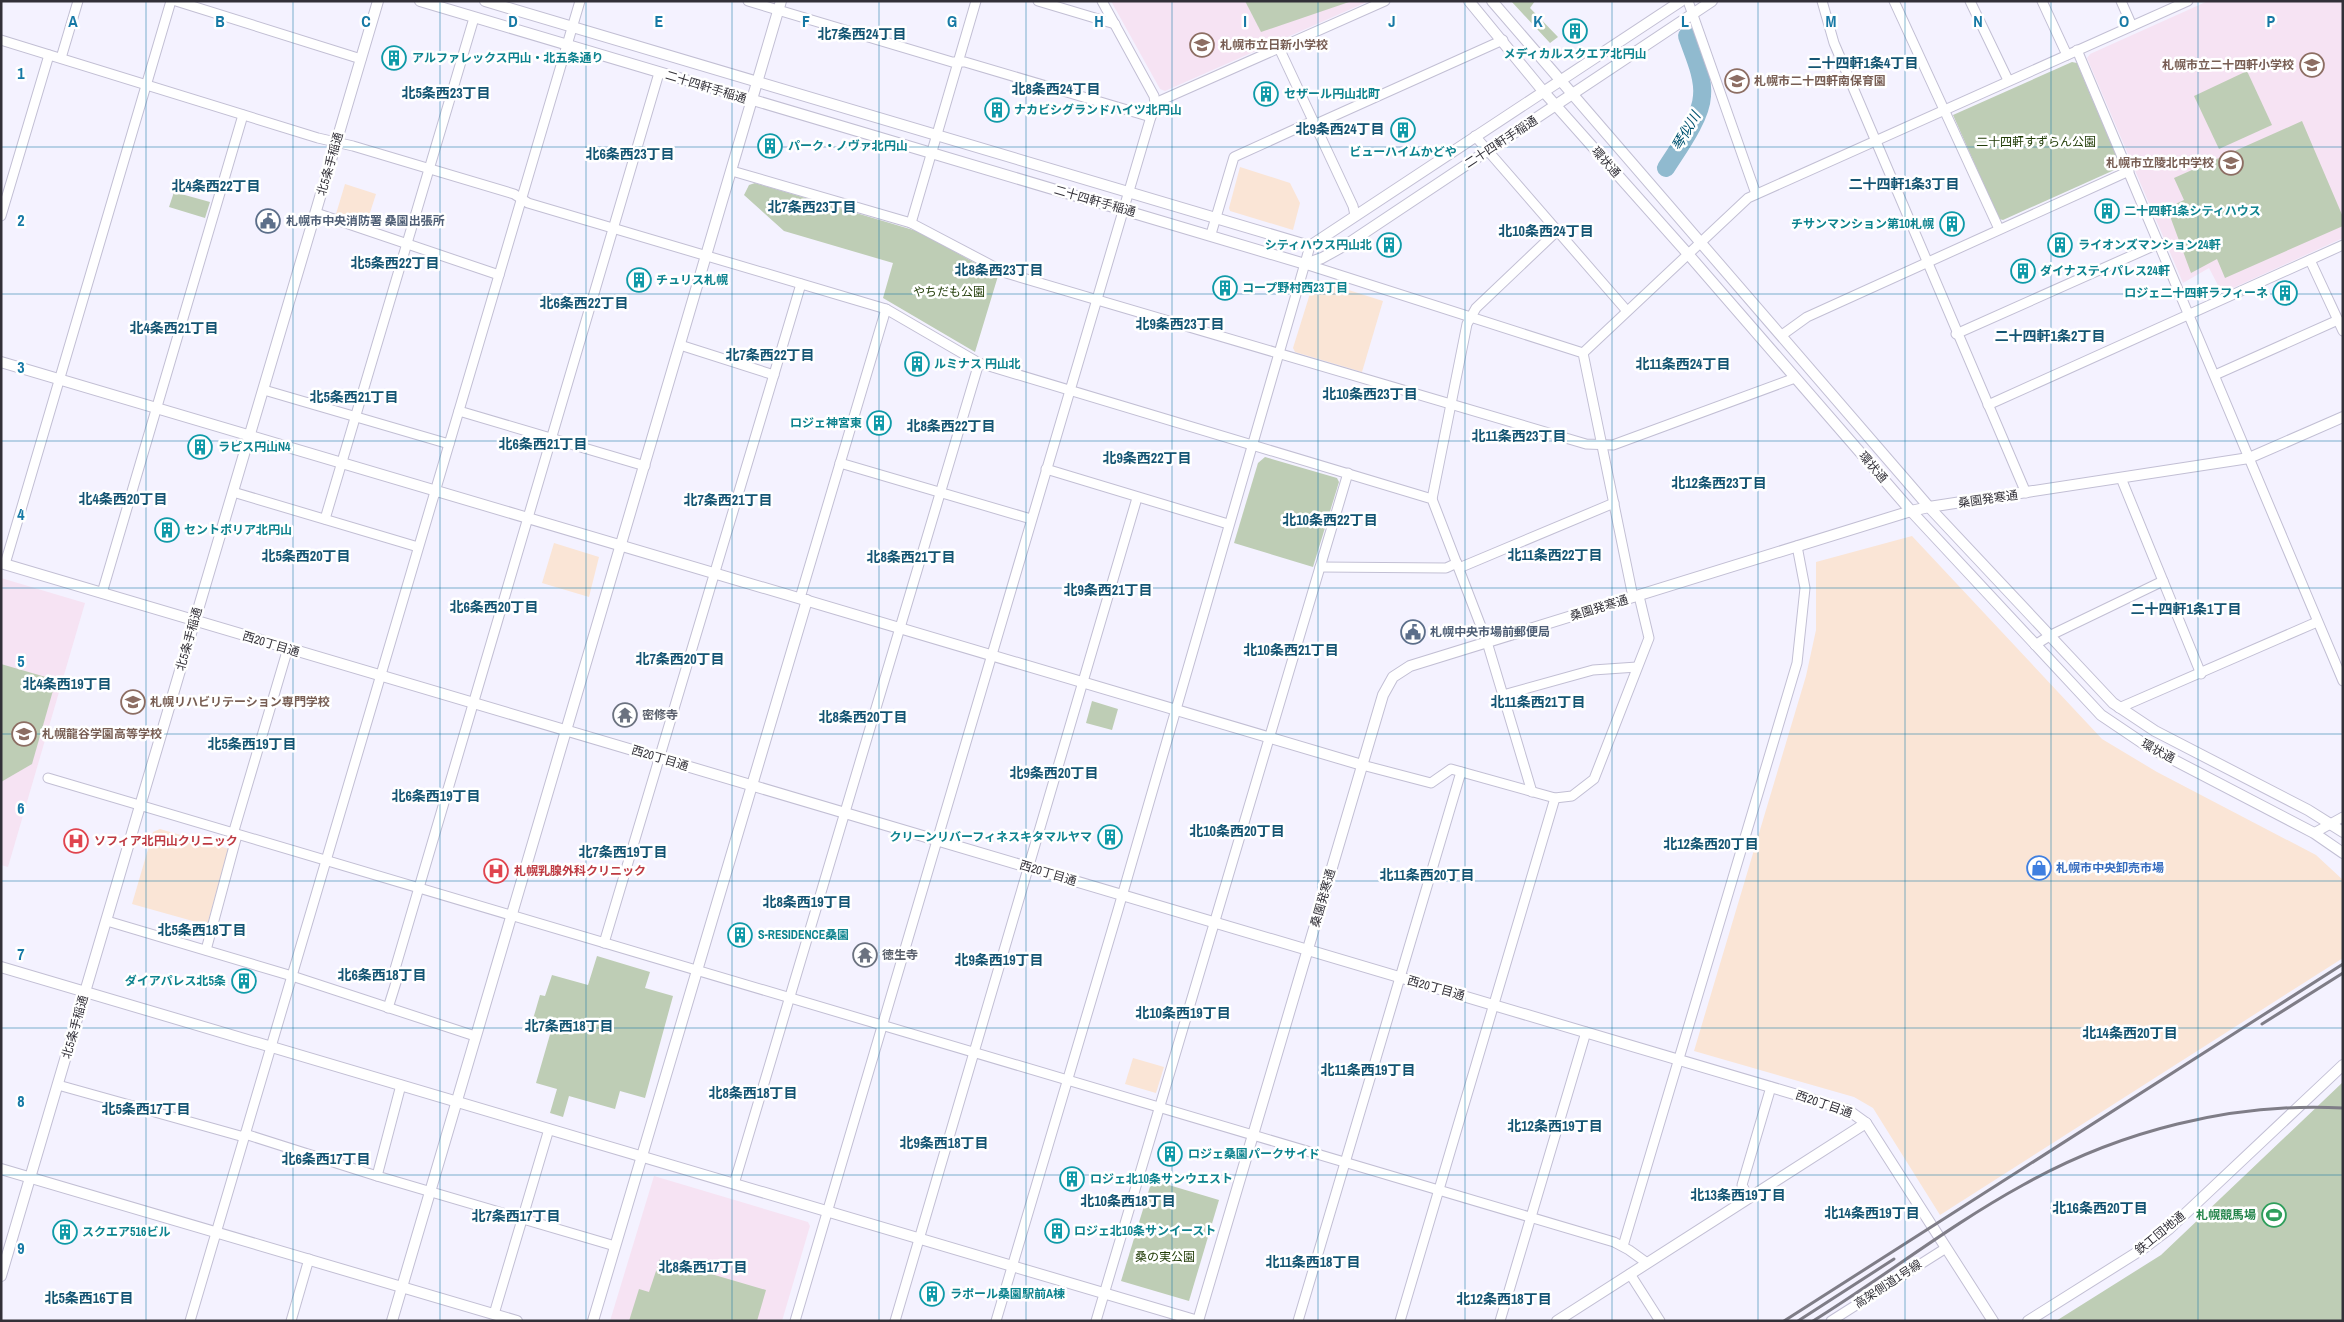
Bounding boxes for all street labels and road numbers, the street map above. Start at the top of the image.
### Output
street label: 二十四軒手稲通 [663,67,749,107]
street label: 二十四軒手稲通 [1461,112,1541,172]
street label: 北5条手稲通 [313,130,347,198]
street label: 環状通 [1588,143,1624,181]
street label: 二十四軒手稲通 [1052,182,1138,220]
street label: 環状通 [1855,448,1891,486]
street label: 桑園発寒通 [1957,487,2019,511]
street label: 桑園発寒通 [1568,592,1630,624]
street label: 北5条手稲通 [172,605,206,673]
street label: 西20丁目通 [240,628,302,660]
street label: 環状通 [2138,735,2178,767]
street label: 西20丁目通 [629,742,691,774]
street label: 西20丁目通 [1017,857,1079,889]
street label: 桑園発寒通 [1307,867,1339,929]
street label: 西20丁目通 [1405,972,1467,1004]
street label: 北5条手稲通 [58,993,92,1061]
street label: 西20丁目通 [1794,1087,1854,1121]
street label: 鉄工団地通 [2132,1208,2188,1258]
street label: 高架側道1号線 [1851,1256,1925,1312]

